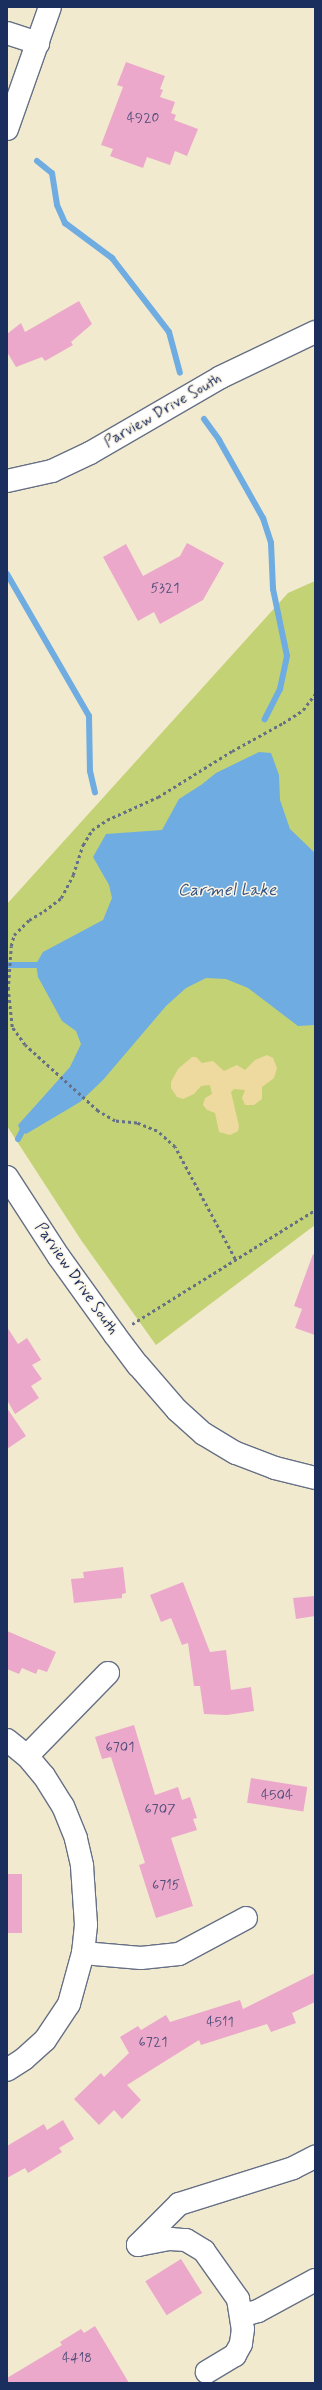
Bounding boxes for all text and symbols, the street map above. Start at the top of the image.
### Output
house number: 4920 [127,110,159,126]
street label: Parview Drive South [101,370,225,452]
house number: 5321 [151,580,179,596]
water label: Carmel Lake [177,881,277,901]
street label: Parview Drive South [30,1220,122,1338]
house number: 6701 [106,1739,134,1755]
house number: 4504 [261,1787,293,1803]
house number: 6707 [144,1801,176,1817]
house number: 6715 [152,1877,180,1893]
house number: 4511 [206,2014,234,2030]
house number: 6721 [139,2034,167,2050]
house number: 4418 [62,2350,92,2366]

